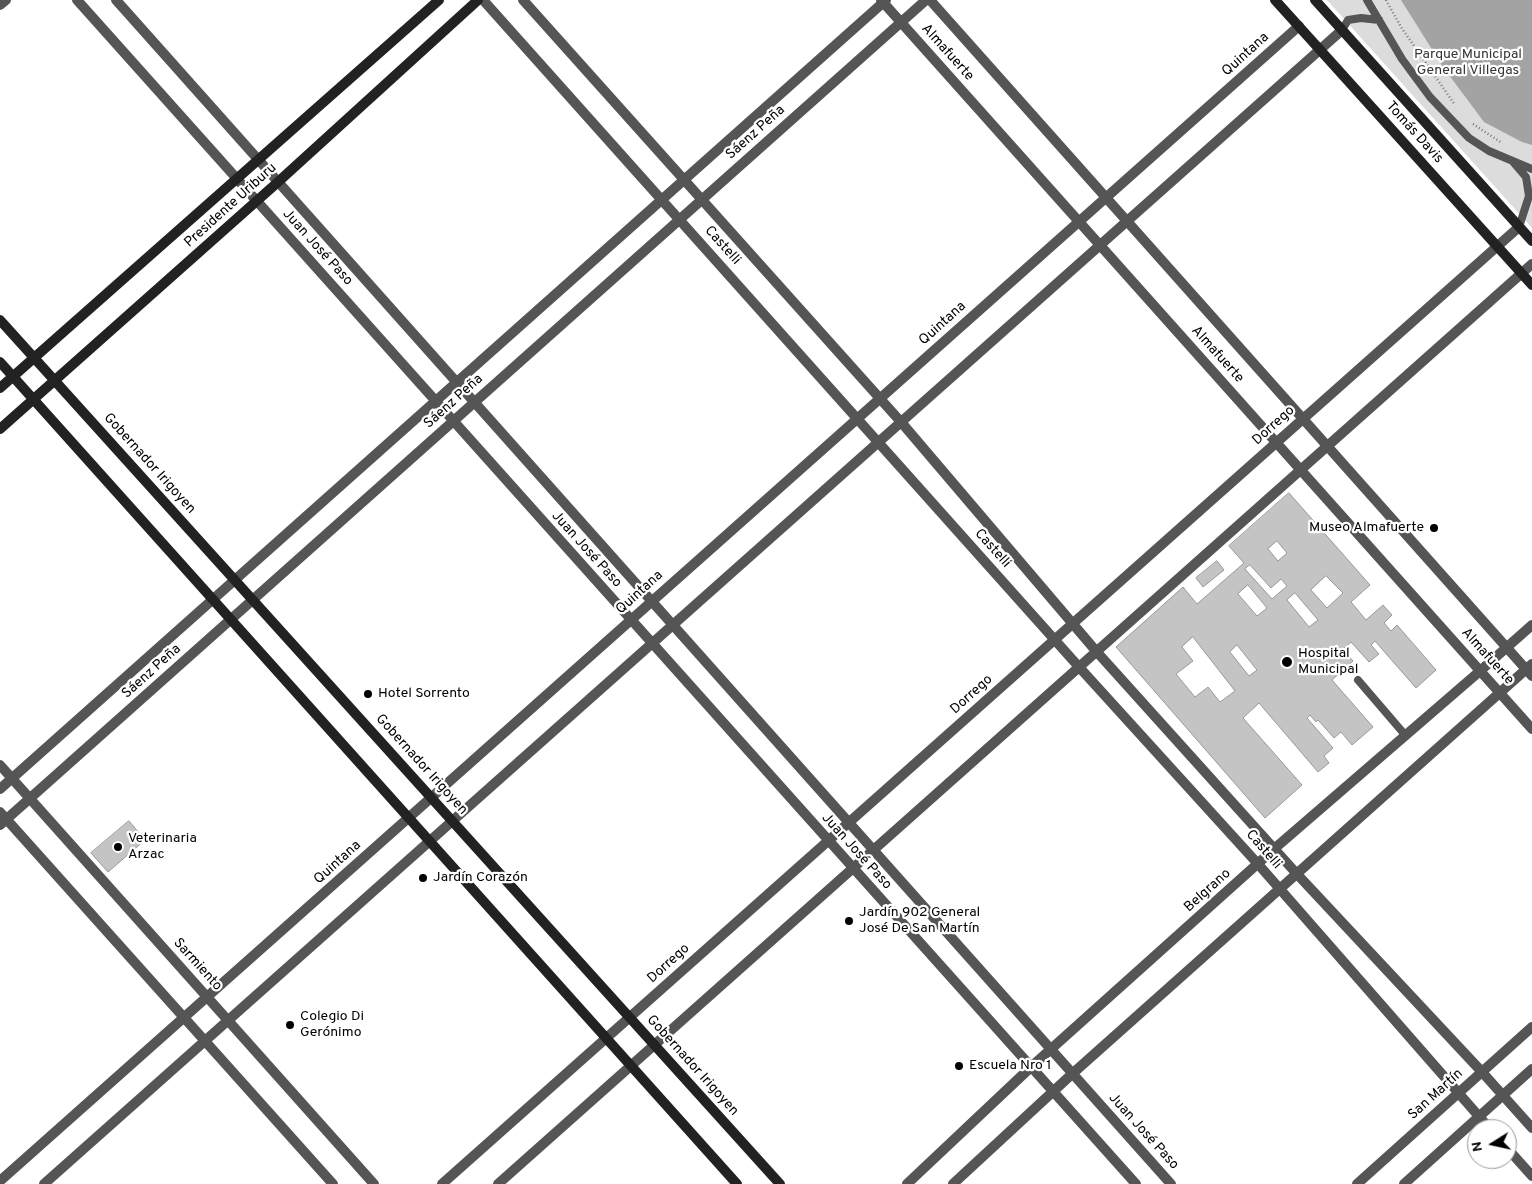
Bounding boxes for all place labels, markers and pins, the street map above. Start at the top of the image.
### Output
place label: Museo Almafuerte [1309,520,1424,536]
marker: Museo Almafuerte [1428,522,1440,534]
place label: Hospital Municipal [1298,646,1358,679]
marker: Hospital Municipal [1280,655,1294,669]
place label: Hotel Sorrento [378,686,470,702]
marker: Hotel Sorrento [362,688,374,700]
place label: Veterinaria Arzac [128,831,197,864]
marker: Veterinaria Arzac [112,841,124,853]
place label: Jardín Corazón [433,870,528,886]
marker: Jardín Corazón [417,872,429,884]
place label: Jardín 902 General José De San Martín [859,905,980,938]
marker: Jardín 902 General José De San Martín [843,915,855,927]
place label: Colegio Di Gerónimo [300,1009,364,1042]
marker: Colegio Di Gerónimo [284,1019,296,1031]
place label: Escuela Nro 1 [969,1058,1051,1074]
marker: Escuela Nro 1 [953,1060,965,1072]

